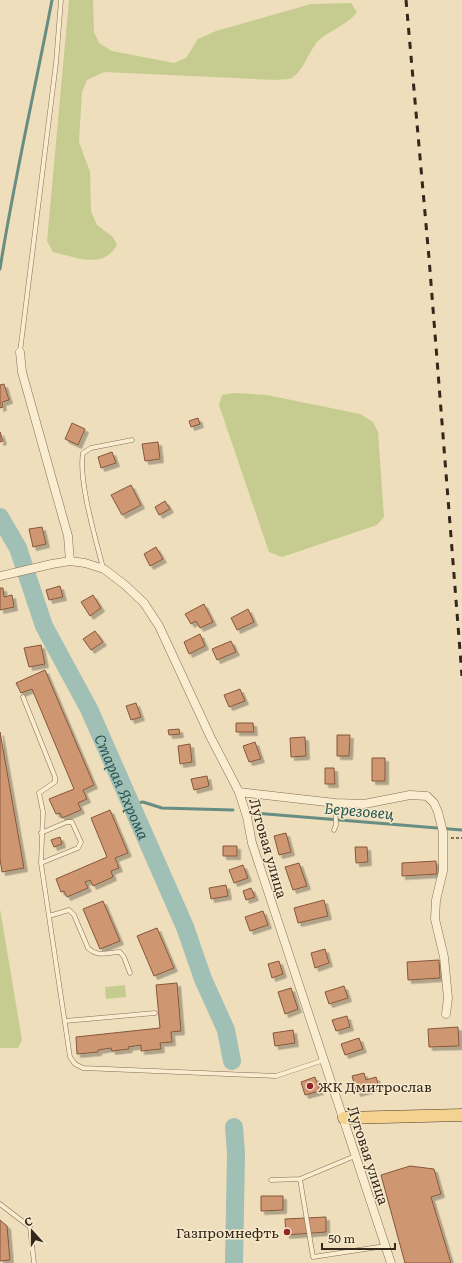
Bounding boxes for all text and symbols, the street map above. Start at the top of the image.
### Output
water label: Старая Яхрома [90,730,157,843]
water label: Березовец [323,795,396,825]
street label: Луговая улица [245,796,293,901]
place label: ЖК Дмитрослав [318,1076,432,1096]
marker: ЖК Дмитрослав [305,1081,315,1091]
street label: Луговая улица [344,1103,395,1208]
north arrow [12,1211,52,1251]
text: С [22,1212,35,1230]
place label: Газпромнефть [176,1222,279,1242]
scale bar [322,1225,395,1251]
marker: Газпромнефть [282,1227,292,1237]
text: 50 m [328,1229,355,1247]

